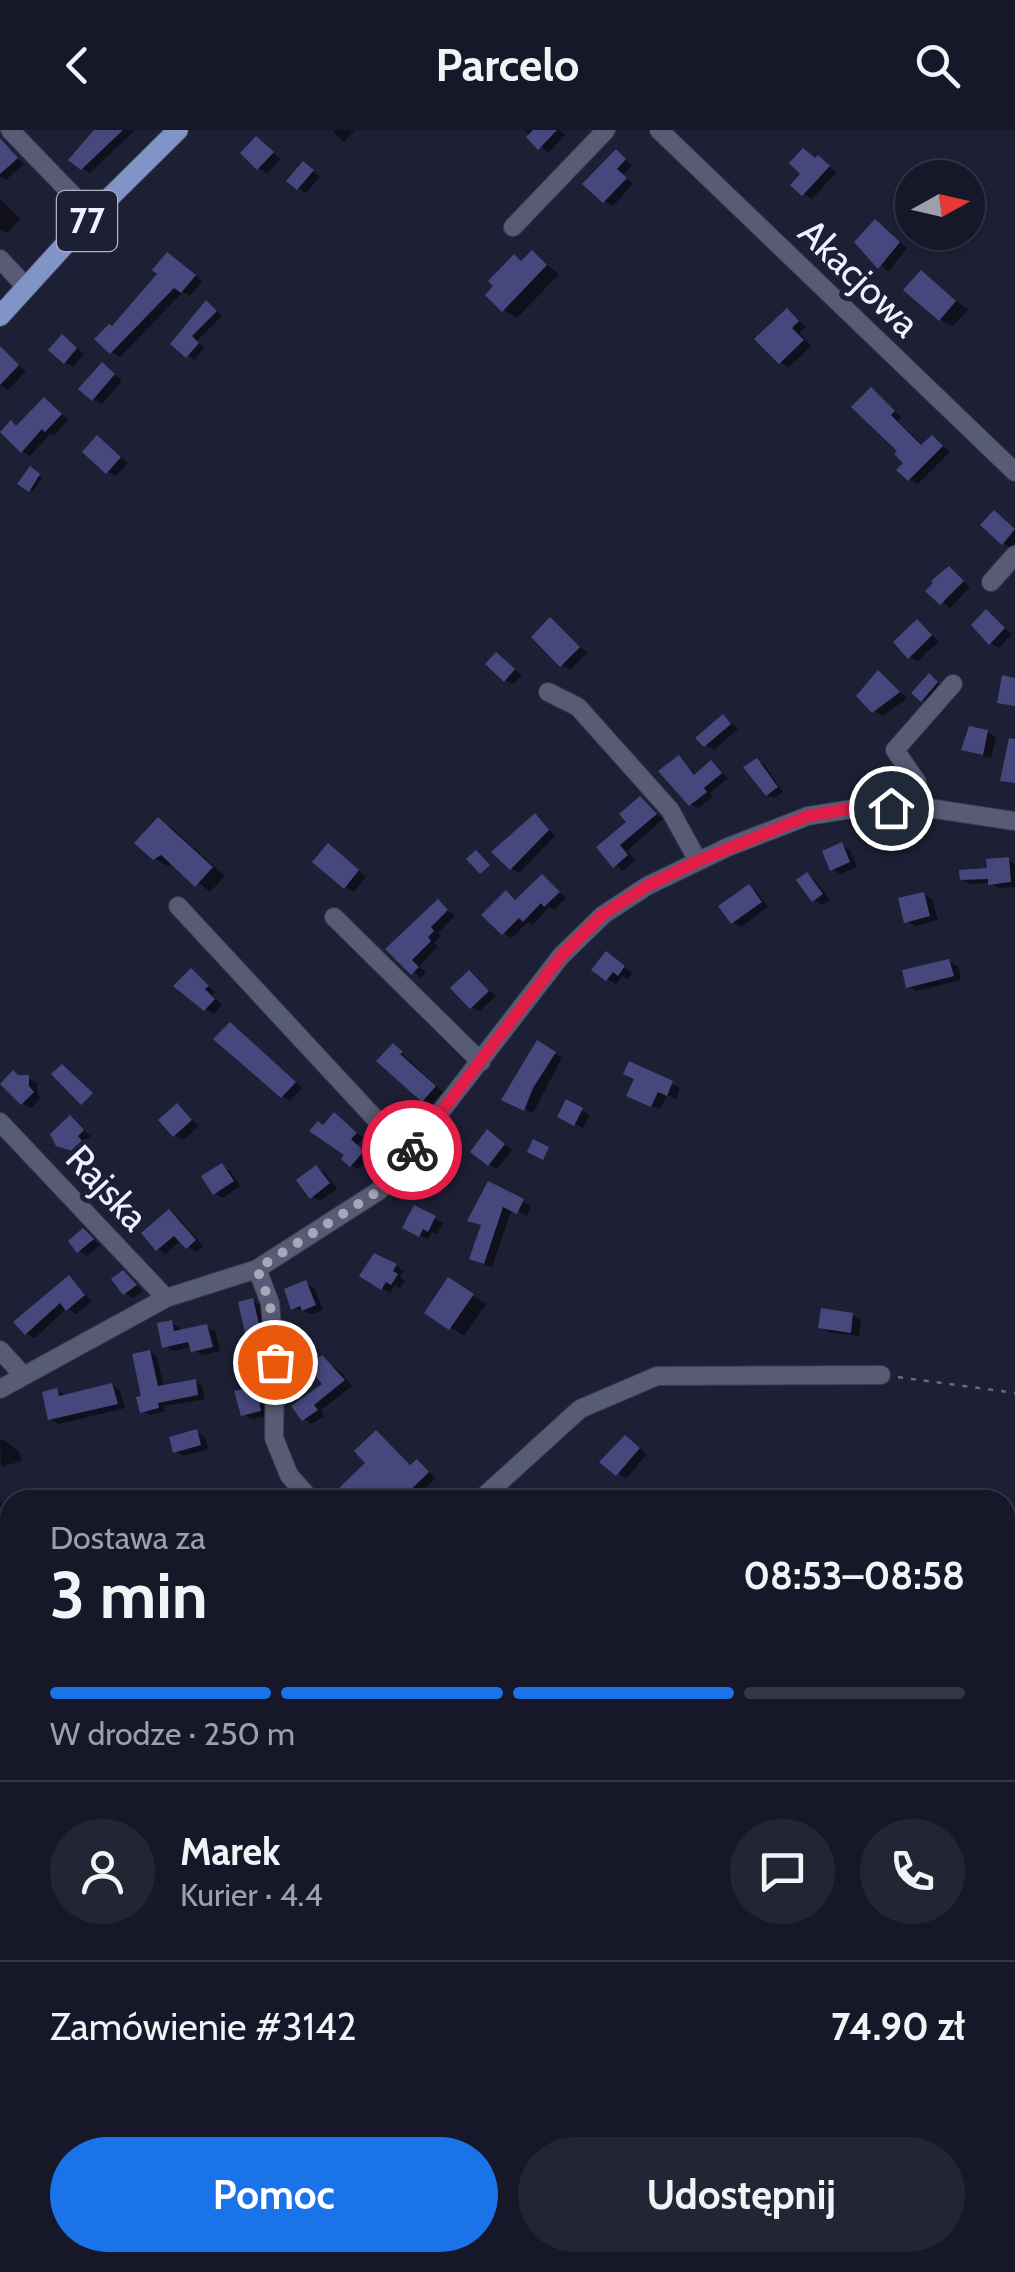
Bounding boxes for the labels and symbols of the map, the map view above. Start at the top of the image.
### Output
north arrow [895,160,985,250]
road number: 77 [57,191,117,251]
street label: Akacjowa [789,209,930,347]
pin [849,766,934,851]
courier [362,1100,462,1200]
street label: Rajska [56,1135,159,1240]
pin [233,1320,318,1405]

